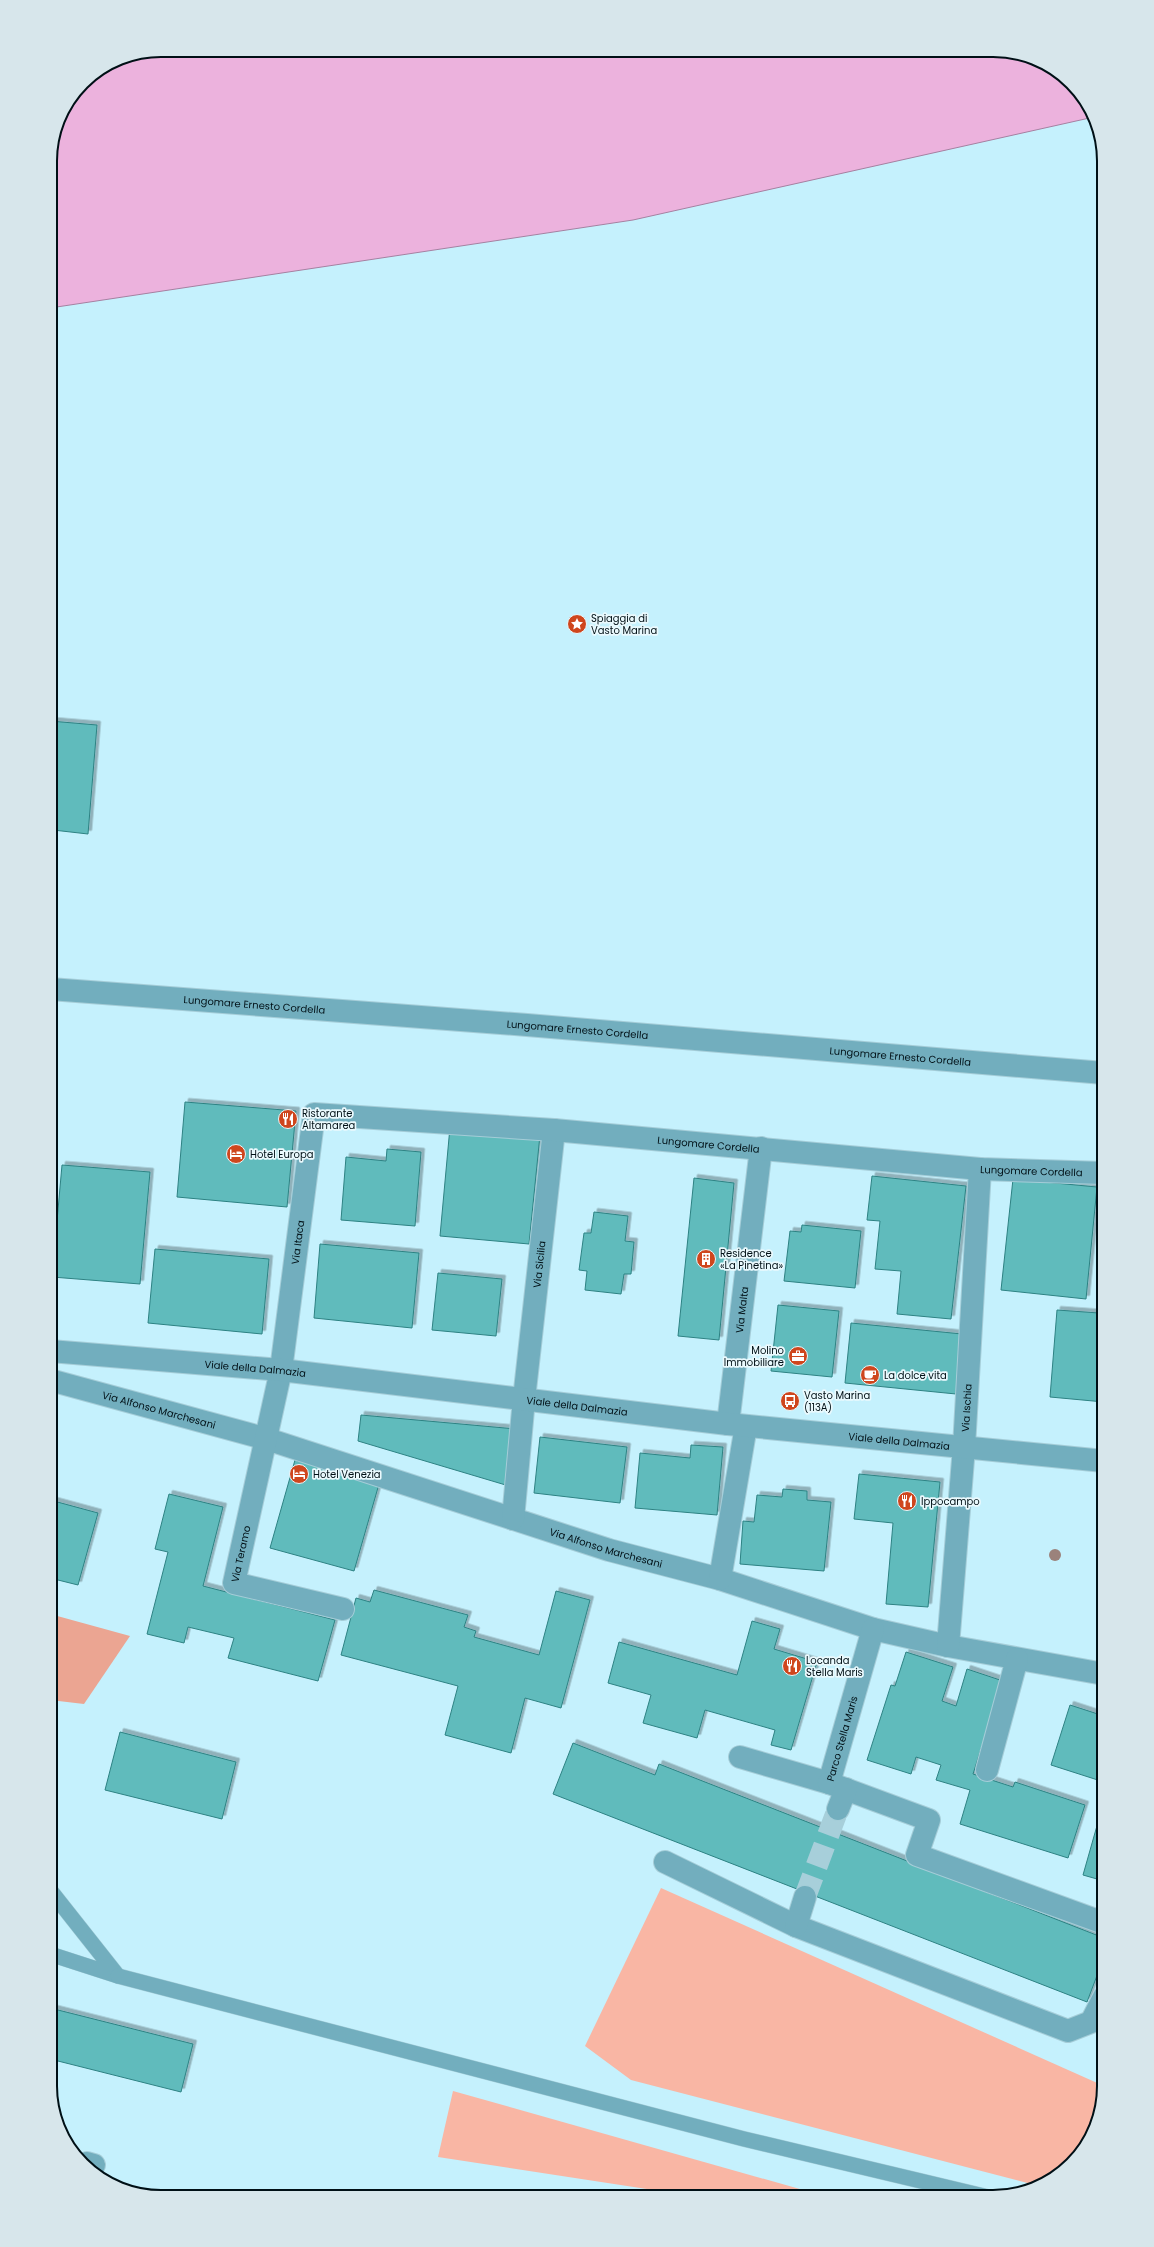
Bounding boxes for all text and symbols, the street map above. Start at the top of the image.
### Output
place label: Spiaggia di Vasto Marina [591,611,657,638]
place icon: Spiaggia di Vasto Marina [566,613,588,635]
street label: Lungomare Ernesto Cordella [183,992,326,1018]
street label: Lungomare Ernesto Cordella [506,1016,649,1043]
street label: Lungomare Ernesto Cordella [829,1043,972,1070]
place label: Ristorante Altamarea [302,1106,355,1133]
restaurant icon: Ristorante Altamarea [277,1108,299,1130]
street label: Lungomare Cordella [657,1133,760,1157]
hotel icon: Hotel Europa [225,1143,247,1165]
place label: Hotel Europa [250,1147,313,1162]
street label: Lungomare Cordella [980,1162,1083,1180]
street label: Via Itaca [288,1219,308,1265]
street label: Via Sicilia [529,1240,550,1289]
place label: Residence «La Pinetina» [720,1246,783,1273]
building icon: Residence «La Pinetina» [695,1248,717,1270]
street label: Via Malta [732,1286,752,1334]
place label: Molino Immobiliare [724,1343,784,1370]
office icon: Molino Immobiliare [787,1345,809,1367]
street label: Viale della Dalmazia [204,1357,307,1381]
cafe icon: La dolce vita [859,1364,881,1386]
place label: La dolce vita [884,1368,947,1383]
street label: Via Ischia [958,1383,976,1432]
street label: Via Alfonso Marchesani [100,1388,217,1433]
place label: Vasto Marina (113A) [804,1388,870,1415]
bus stop icon: Vasto Marina (113A) [779,1390,801,1412]
street label: Viale della Dalmazia [526,1393,628,1420]
street label: Viale della Dalmazia [848,1429,951,1454]
hotel icon: Hotel Venezia [288,1463,310,1485]
place label: Hotel Venezia [313,1467,381,1482]
restaurant icon: Ippocampo [896,1490,918,1512]
place label: Ippocampo [921,1494,980,1509]
street label: Via Teramo [227,1524,254,1584]
street label: Via Alfonso Marchesani [548,1524,664,1572]
place label: Locanda Stella Maris [806,1653,863,1680]
restaurant icon: Locanda Stella Maris [781,1655,803,1677]
street label: Parco Stella Maris [823,1694,862,1783]

